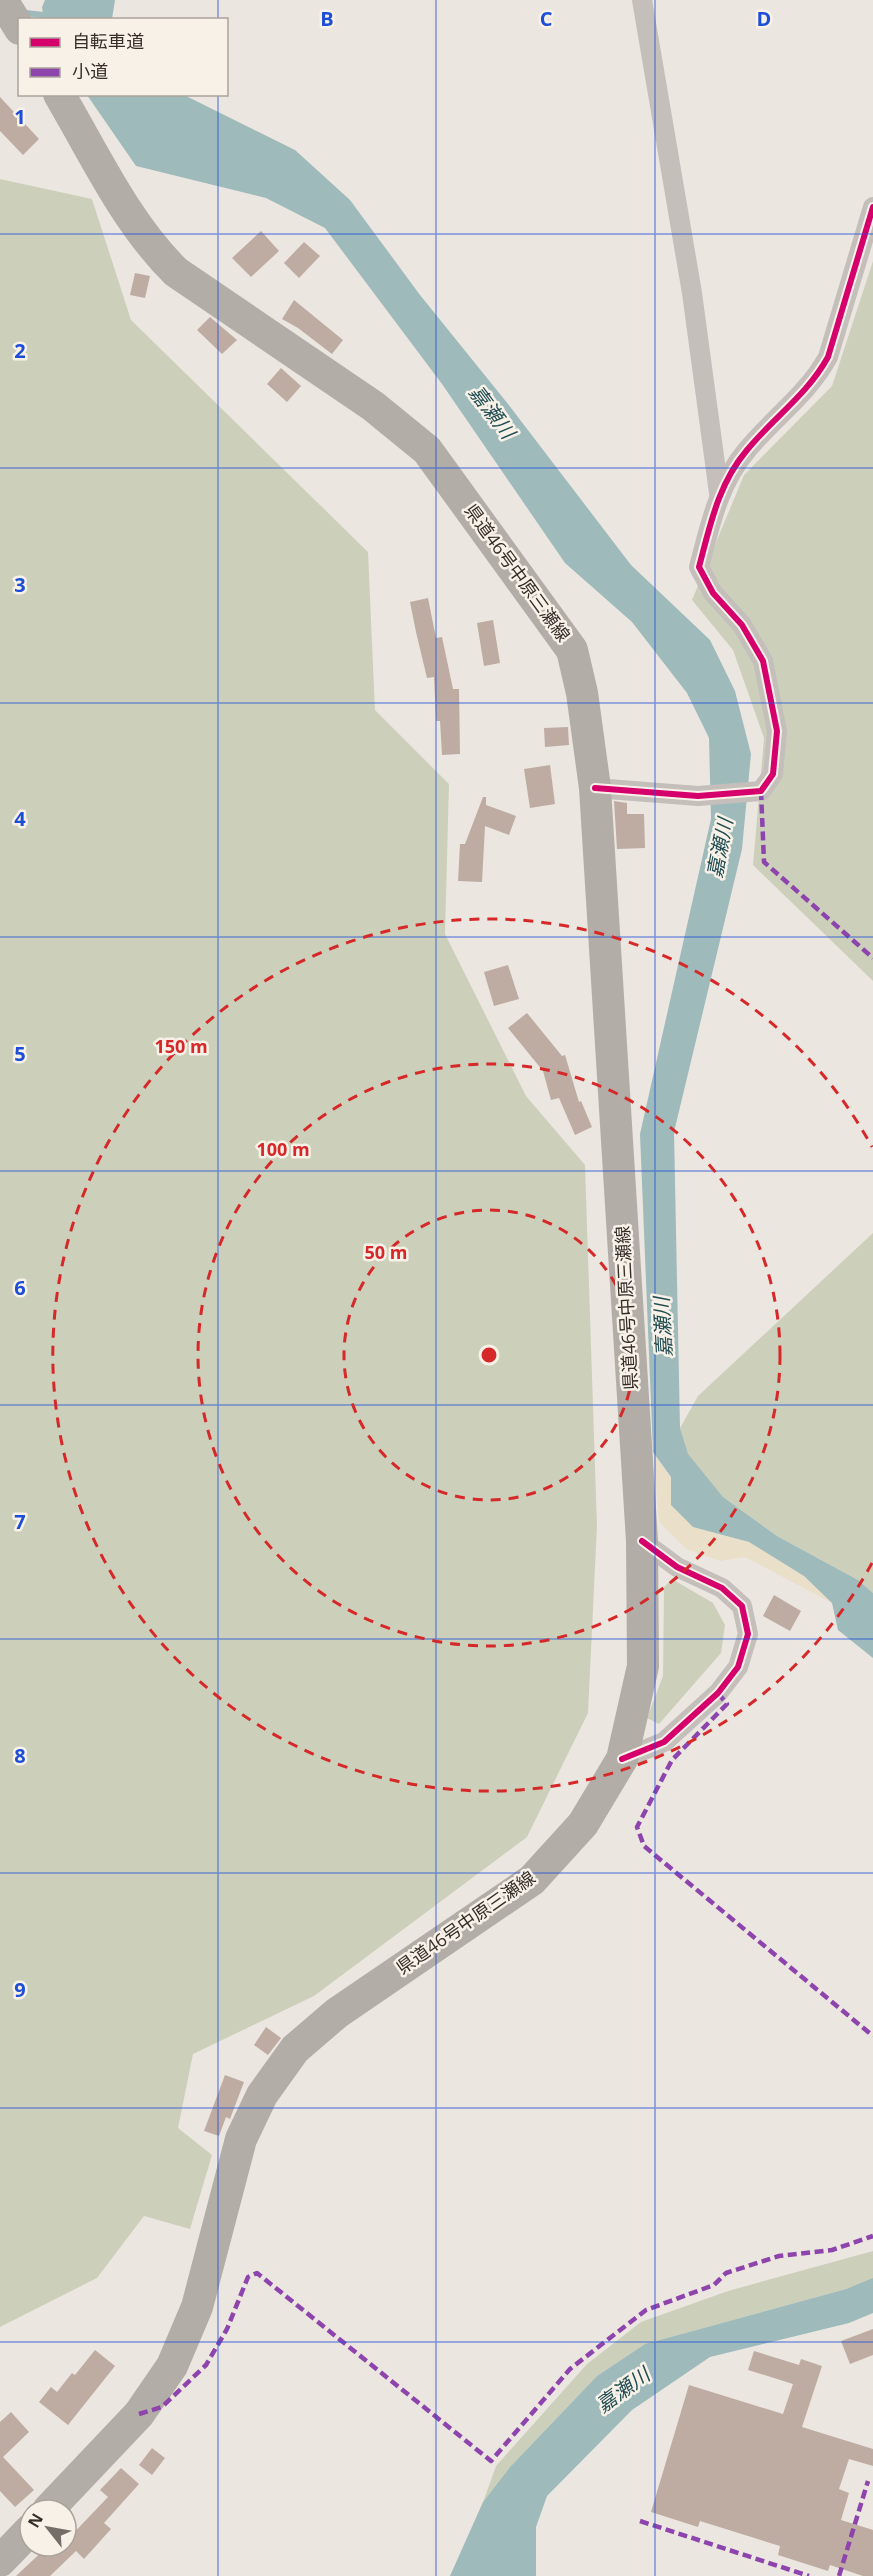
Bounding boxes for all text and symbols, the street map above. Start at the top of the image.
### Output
text: B [320,5,334,32]
text: C [540,5,553,32]
text: D [757,5,771,32]
legend [18,18,228,96]
text: 自転車道 [72,29,144,53]
text: 小道 [72,59,108,83]
text: 1 [14,103,26,130]
text: 2 [14,337,26,364]
water label: 嘉瀬川 [464,380,522,445]
street label: 県道46号中原三瀬線 [460,499,576,646]
text: 3 [14,571,26,598]
text: 4 [14,805,26,832]
water label: 嘉瀬川 [701,814,739,880]
text: 150 m [154,1034,208,1058]
text: 5 [14,1040,26,1067]
text: 100 m [256,1137,310,1161]
street label: 県道46号中原三瀬線 [610,1225,642,1391]
text: 50 m [365,1240,407,1264]
text: 6 [14,1274,26,1301]
water label: 嘉瀬川 [647,1294,678,1358]
centre of rings [479,1345,499,1365]
text: 7 [14,1508,26,1535]
text: 8 [14,1742,26,1769]
street label: 県道46号中原三瀬線 [391,1865,540,1979]
text: 9 [14,1976,26,2003]
water label: 嘉瀬川 [591,2360,657,2418]
north arrow [18,2498,78,2558]
text: N [22,2509,48,2532]

